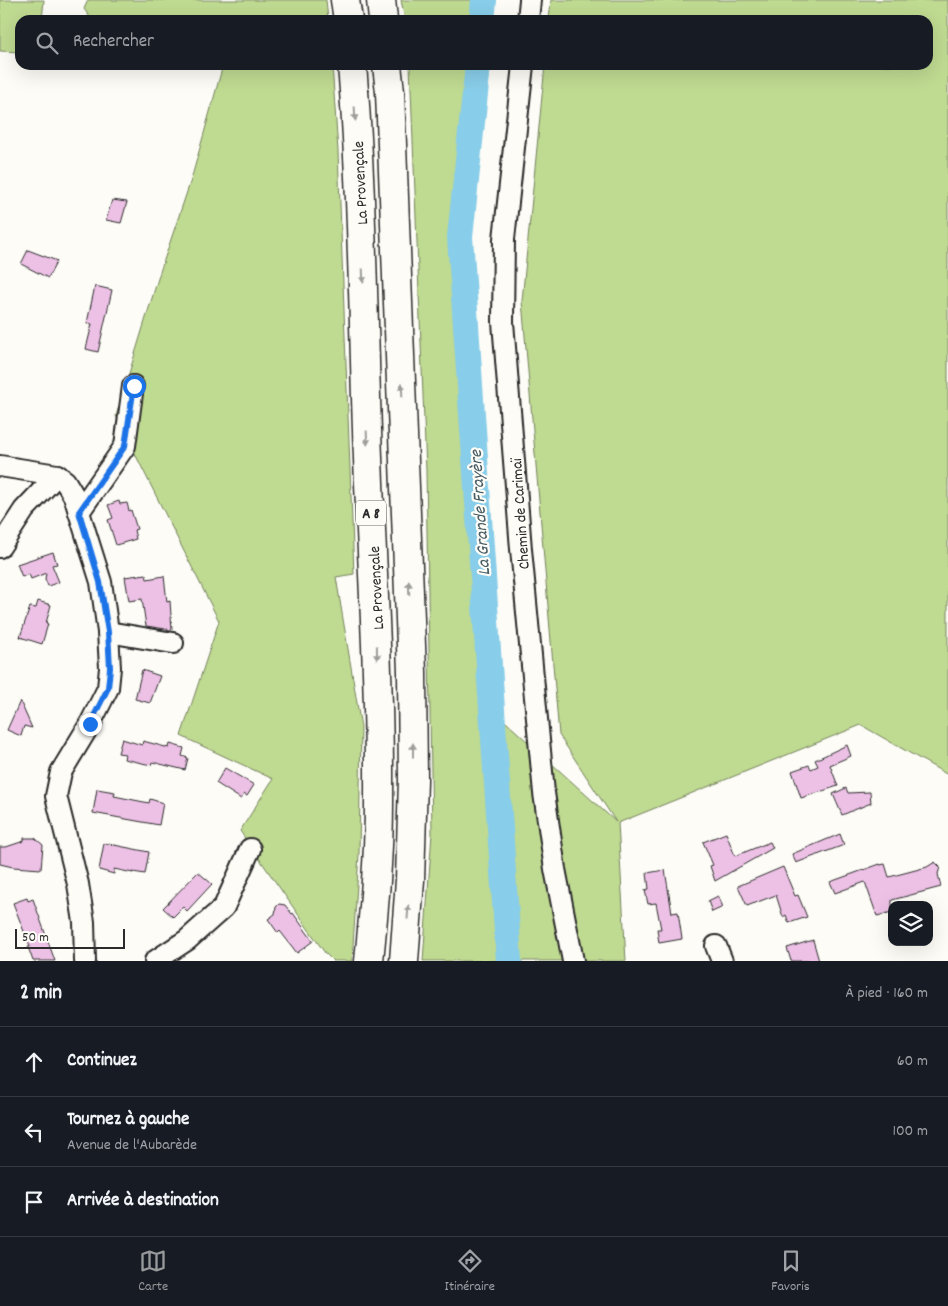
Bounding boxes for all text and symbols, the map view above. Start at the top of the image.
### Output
search box [15,15,933,70]
icon: search [33,29,61,57]
text: Rechercher [73,29,154,56]
one-way arrow [352,106,360,122]
street label: La Provençale [348,140,375,225]
one-way arrow [359,268,367,284]
route start [123,375,146,398]
one-way arrow [397,382,405,398]
one-way arrow [364,431,372,447]
water label: La Grande Frayère [465,448,498,576]
street label: Chemin de Carimaï [506,457,537,570]
road number: A 8 [356,500,386,526]
street label: La Provençale [364,545,391,630]
one-way arrow [404,579,412,595]
one-way arrow [373,645,381,661]
route end [79,713,102,736]
one-way arrow [409,742,417,758]
map controls [888,901,933,946]
button: layers [888,901,933,946]
one-way arrow [404,904,412,920]
scale bar [15,926,125,949]
text: 50 m [22,928,49,948]
text: 2 min [20,979,62,1009]
text: À pied · 160 m [846,982,928,1005]
icon: ahead [20,1048,48,1076]
text: Continuez [67,1048,137,1075]
text: 60 m [897,1050,928,1073]
text: Tournez à gauche [67,1107,189,1134]
icon: left [20,1118,48,1146]
text: 100 m [892,1120,928,1143]
text: Avenue de l'Aubarède [67,1134,197,1157]
icon: arrive [20,1188,48,1216]
text: Arrivée à destination [67,1188,219,1215]
tab: Carte [138,1247,168,1297]
tab: Itinéraire [445,1247,495,1297]
tab: Favoris [771,1247,810,1297]

